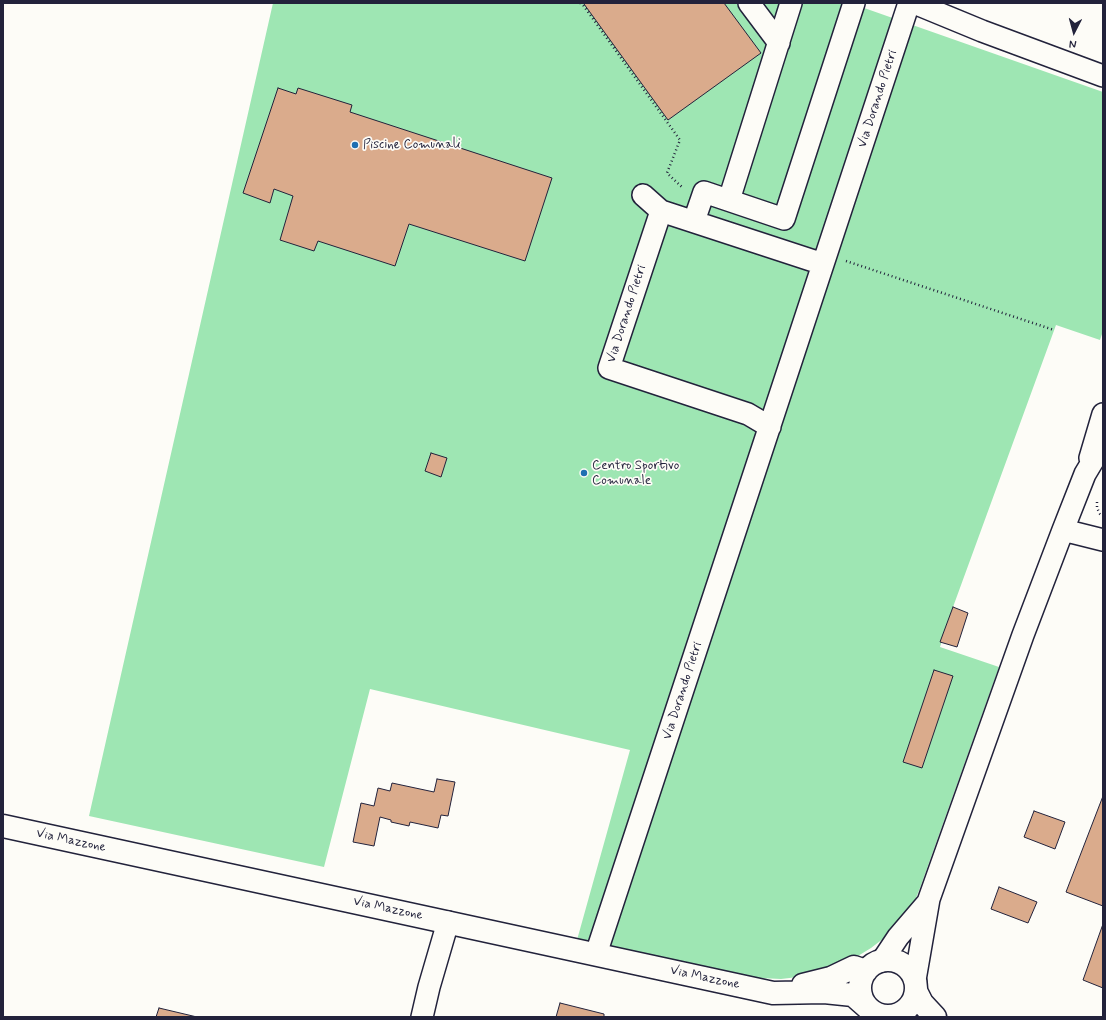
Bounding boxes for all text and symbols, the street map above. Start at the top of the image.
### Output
north arrow [1054,12,1094,52]
text: N [1068,37,1077,51]
street label: Via Dorando Pietri [855,48,901,150]
place label: Piscine Comunali [363,137,461,153]
marker: Piscine Comunali [350,140,360,150]
street label: Via Dorando Pietri [604,263,650,365]
place label: Centro Sportivo Comunale [592,458,679,489]
marker: Centro Sportivo Comunale [579,468,589,478]
street label: Via Dorando Pietri [660,640,706,742]
street label: Via Mazzone [35,826,107,856]
street label: Via Mazzone [352,894,424,924]
street label: Via Mazzone [669,963,741,993]

